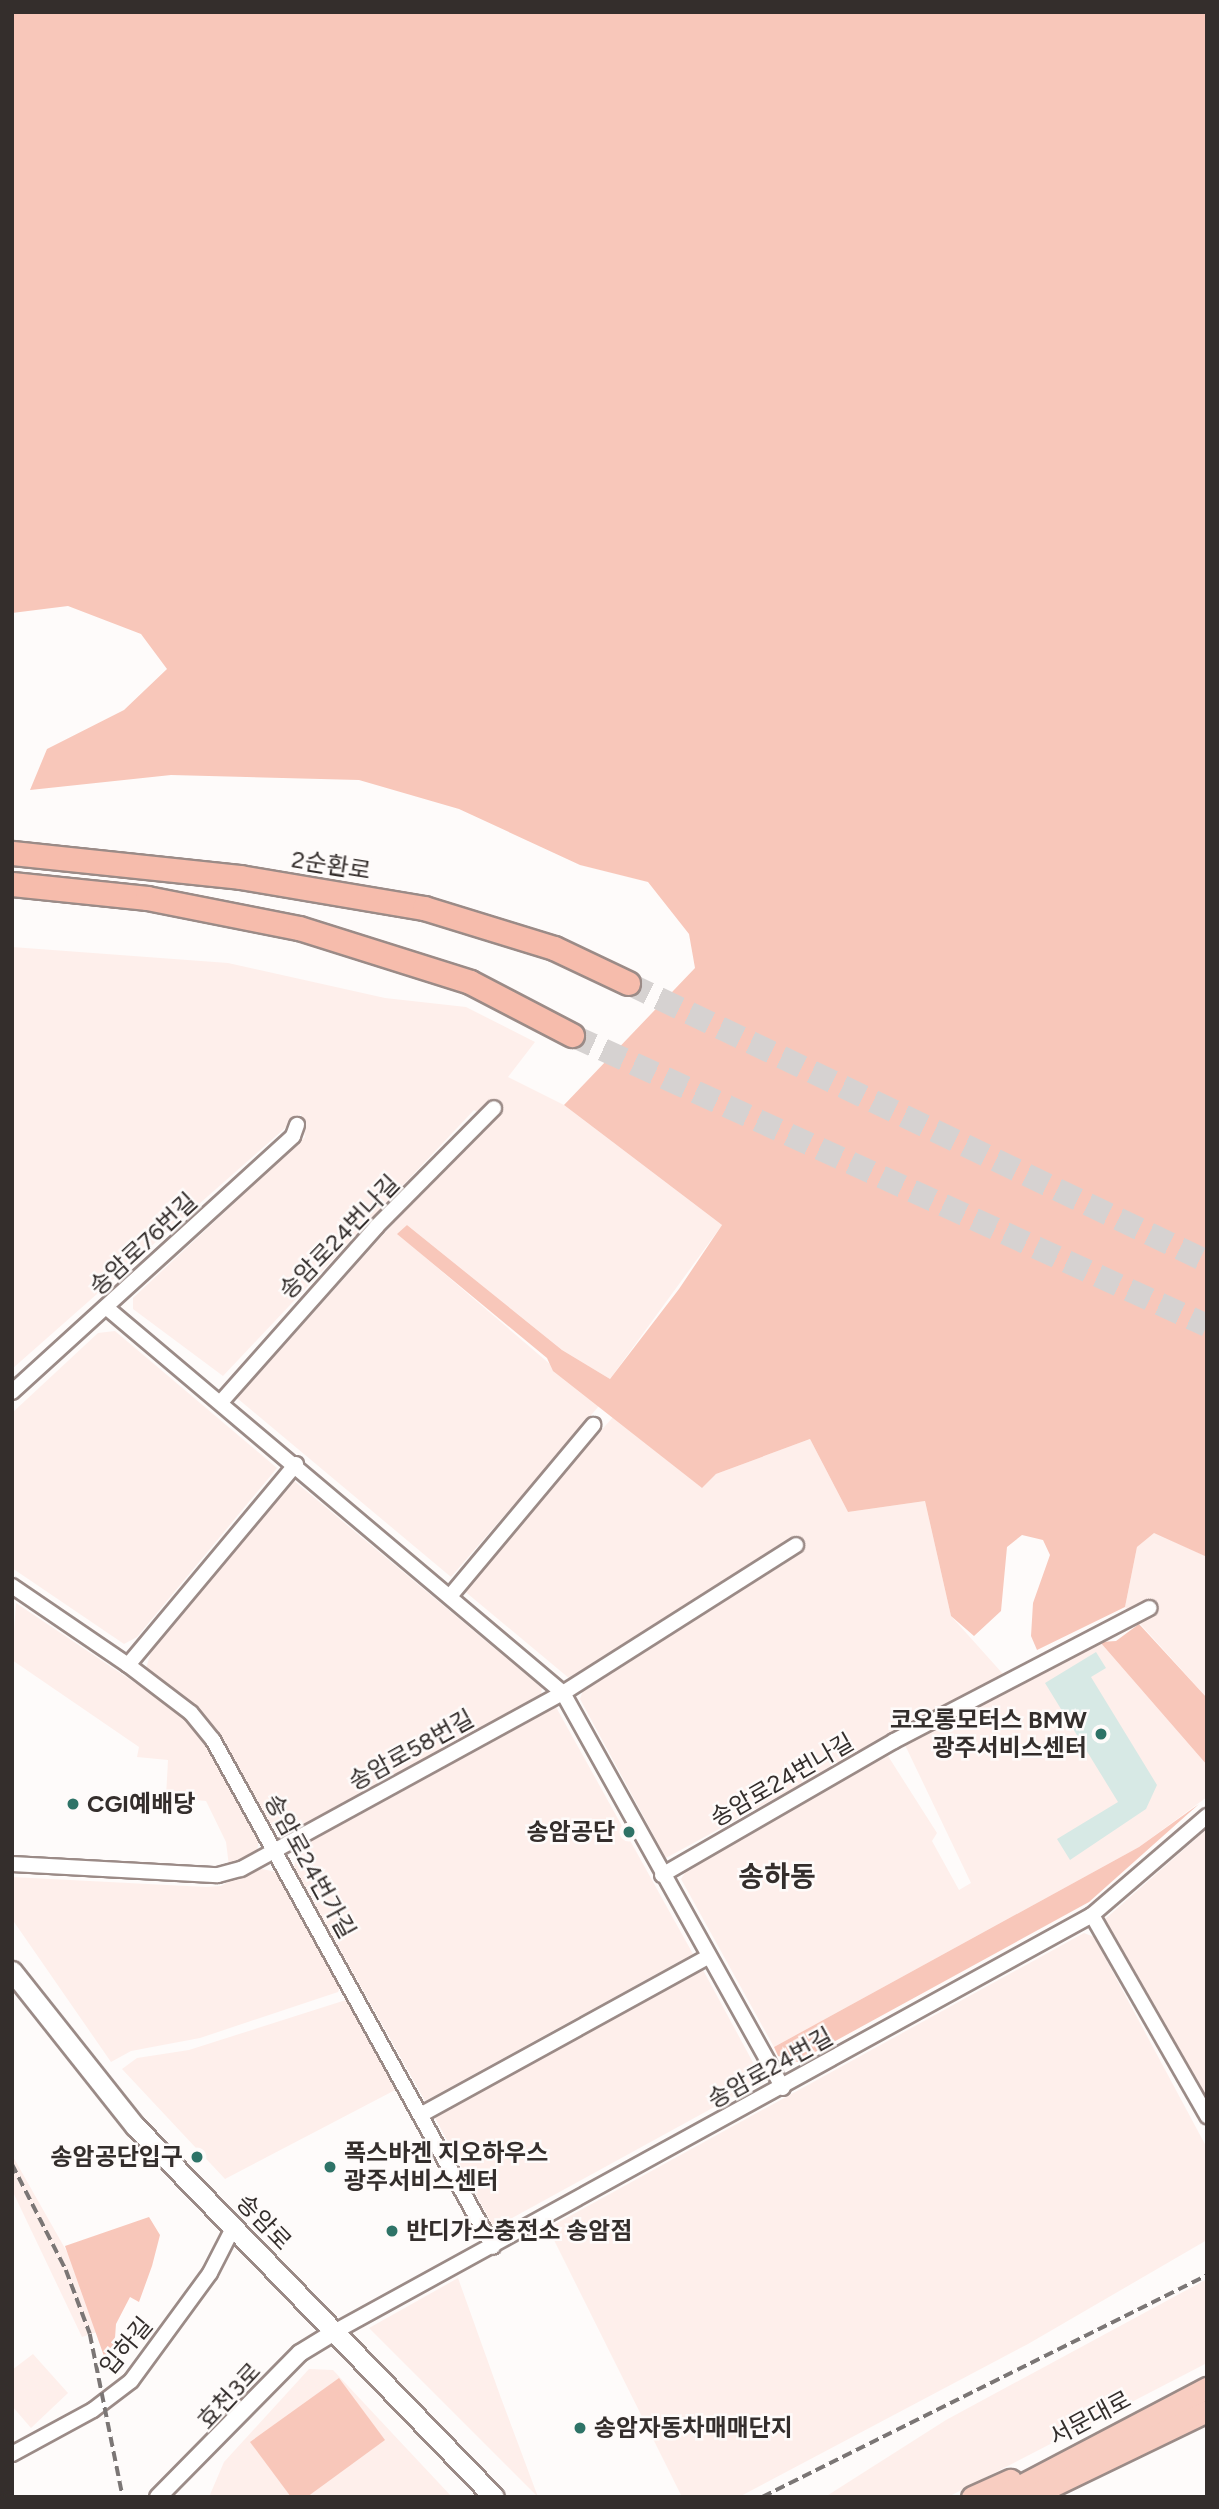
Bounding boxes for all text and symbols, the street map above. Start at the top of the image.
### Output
street label: 2순환로 [289,845,373,885]
street label: 송암로24번나길 [273,1169,405,1305]
street label: 송암로76번길 [83,1187,203,1301]
street label: 송암로58번길 [343,1704,479,1796]
place label: 코오롱모터스 BMW 광주서비스센터 [890,1706,1087,1762]
marker: 코오롱모터스 BMW 광주서비스센터 [1093,1726,1109,1742]
street label: 송암로24번나길 [705,1727,859,1833]
street label: 송암로24번가길 [258,1789,362,1943]
place label: CGI예배당 [87,1790,195,1818]
marker: CGI예배당 [65,1796,81,1812]
place label: 송암공단 [527,1818,615,1846]
marker: 송암공단 [621,1824,637,1840]
district label: 송하동 [738,1859,816,1893]
street label: 송암로24번길 [702,2022,838,2114]
place label: 폭스바겐 지오하우스 광주서비스센터 [344,2139,548,2195]
place label: 송암공단입구 [51,2143,183,2171]
marker: 송암공단입구 [189,2149,205,2165]
marker: 폭스바겐 지오하우스 광주서비스센터 [322,2159,338,2175]
street label: 송암로 [231,2188,297,2256]
place label: 반디가스충전소 송암점 [406,2217,633,2245]
marker: 반디가스충전소 송암점 [384,2223,400,2239]
street label: 입하길 [94,2311,158,2381]
street label: 효천3로 [191,2357,267,2435]
street label: 서문대로 [1044,2385,1136,2451]
place label: 송암자동차매매단지 [594,2414,793,2442]
marker: 송암자동차매매단지 [572,2420,588,2436]

